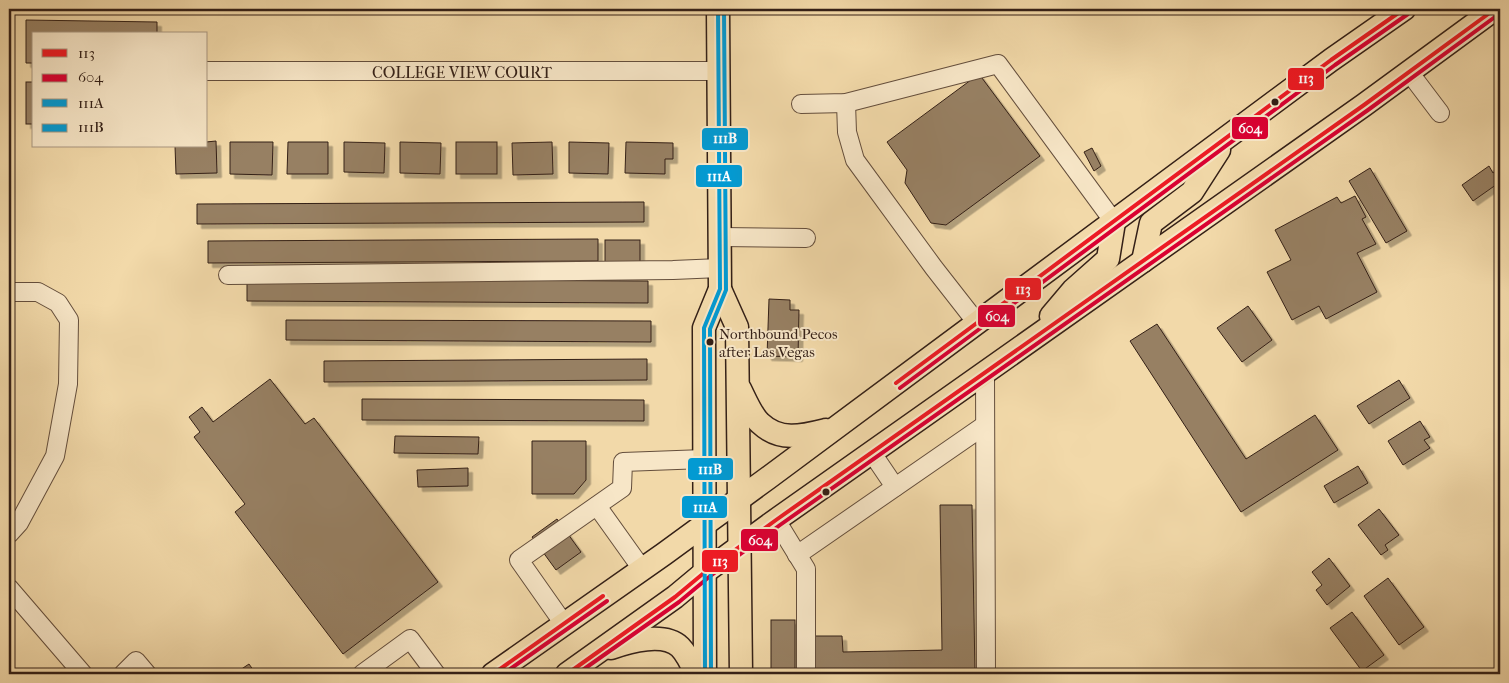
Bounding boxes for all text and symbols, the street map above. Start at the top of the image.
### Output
legend [32,32,208,148]
text: 113 [78,44,95,62]
street label: COLLEGE VIEW COURT [372,63,552,82]
line badge: 113 [1287,67,1325,91]
text: 604 [78,68,104,86]
text: 113 [1298,70,1314,87]
text: 111A [78,94,104,112]
unlabelled marker [1270,97,1280,107]
line badge: 604 [1231,116,1269,140]
text: 111B [78,118,104,136]
text: 604 [1238,120,1262,137]
line badge: 111B [701,127,749,151]
text: 111B [713,130,737,147]
line badge: 111A [695,164,743,188]
text: 111A [707,168,732,185]
line badge: 113 [1004,277,1042,301]
text: 113 [1015,281,1031,298]
line badge: 604 [977,304,1016,328]
text: 604 [985,308,1009,325]
place label: Northbound Pecos after Las Vegas [719,325,838,361]
marker: Northbound Pecos after Las Vegas [705,337,715,347]
line badge: 111B [687,457,734,481]
text: 111B [698,461,722,478]
unlabelled marker [821,487,831,497]
line badge: 111A [681,495,728,519]
text: 111A [693,499,718,516]
line badge: 604 [740,528,779,552]
text: 604 [748,532,772,549]
line badge: 113 [701,549,739,573]
text: 113 [712,553,728,570]

